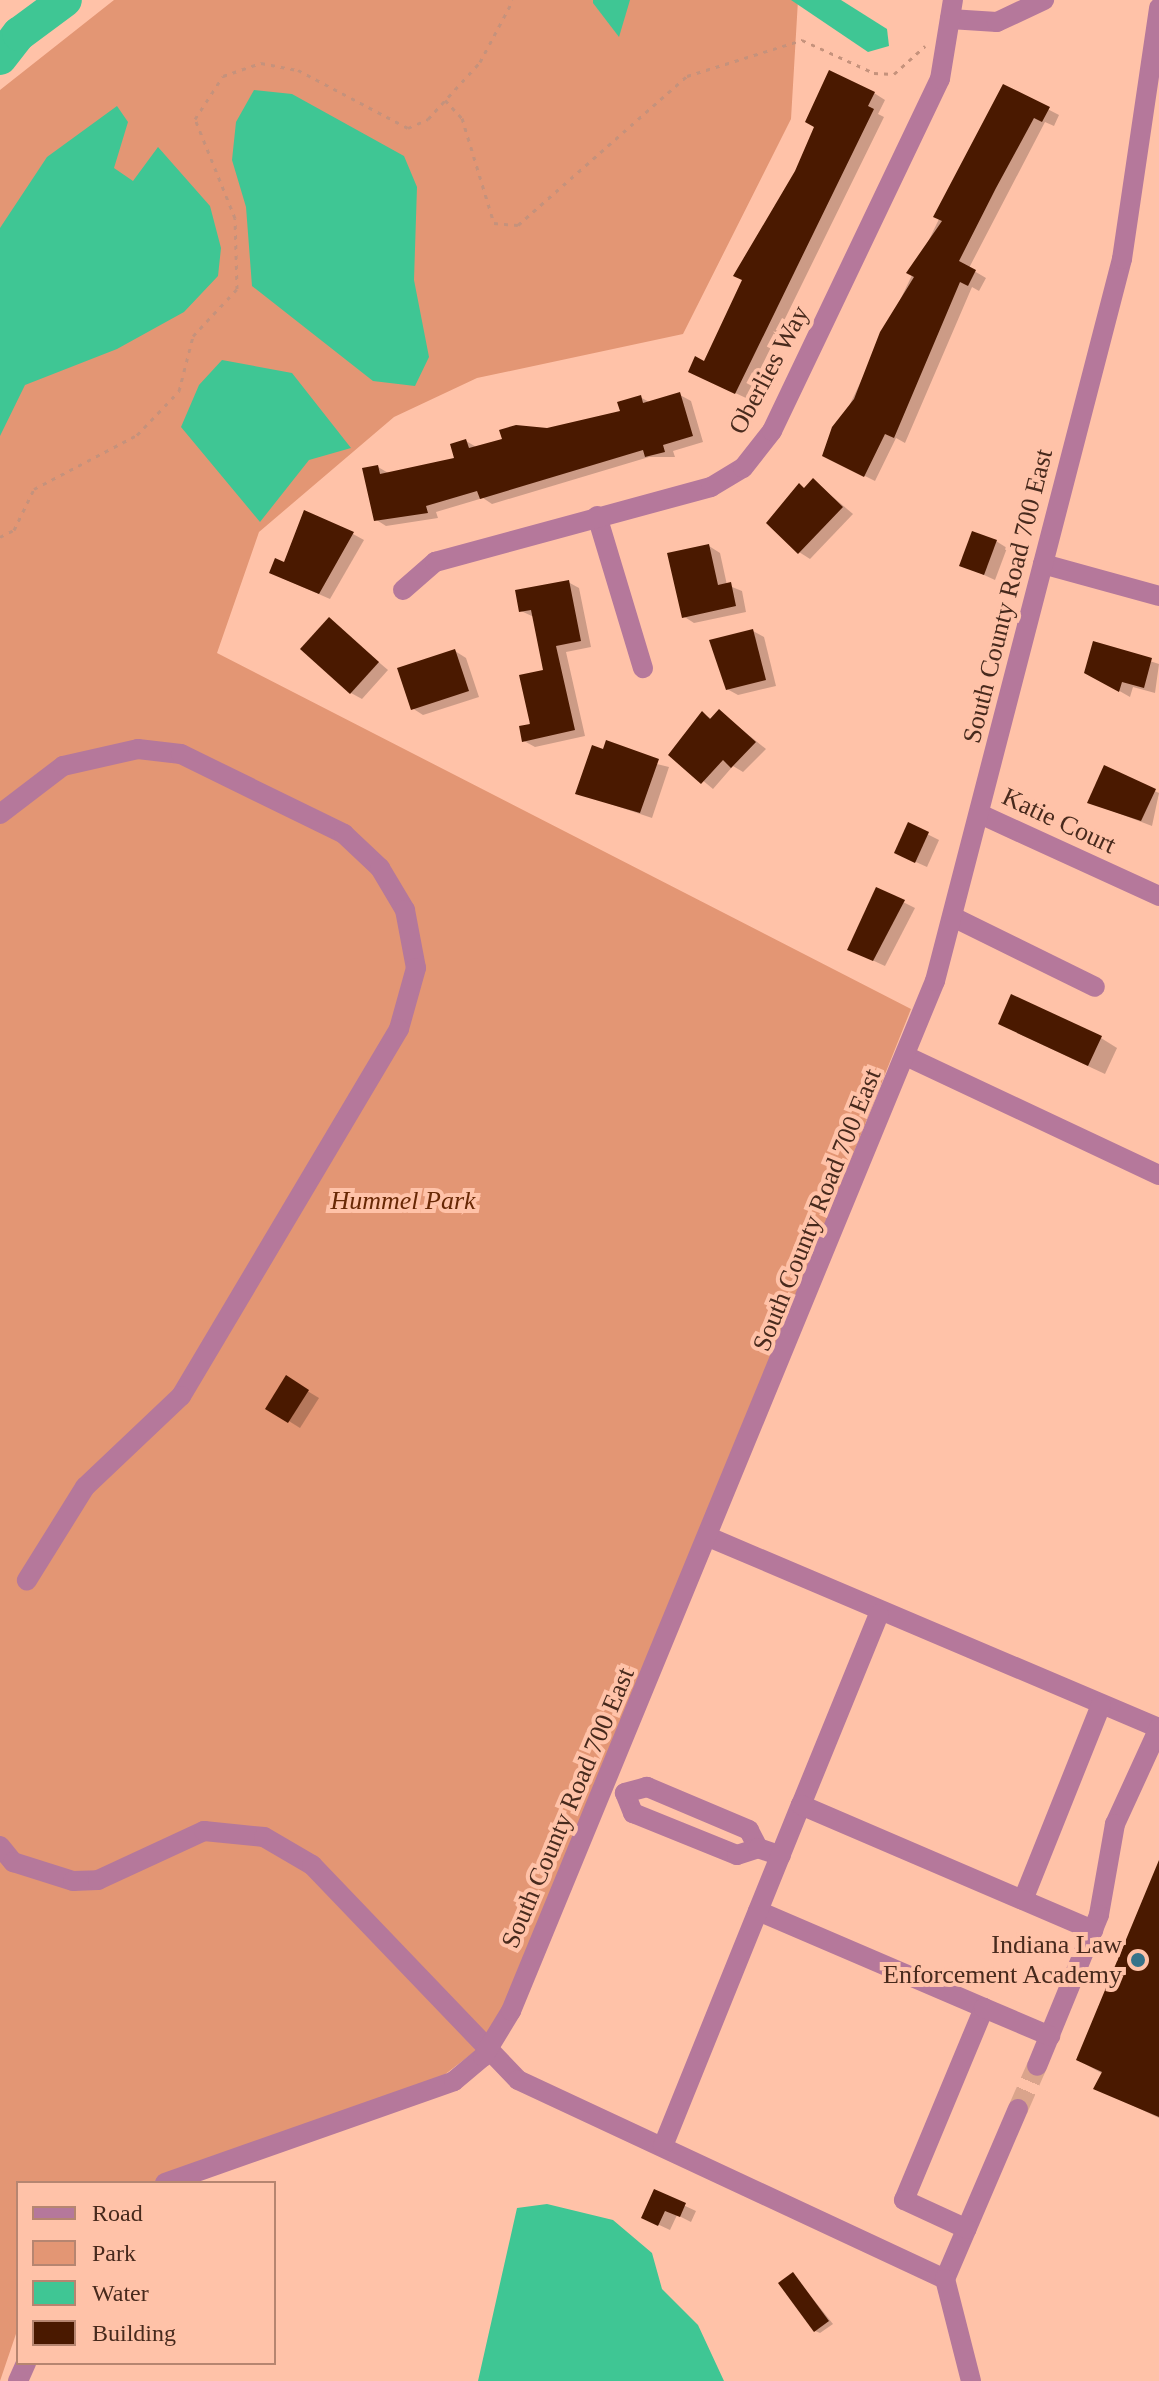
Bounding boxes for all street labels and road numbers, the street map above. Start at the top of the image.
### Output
street label: Oberlies Way [722,300,816,440]
street label: South County Road 700 East [956,446,1060,746]
street label: Katie Court [997,781,1121,861]
street label: South County Road 700 East [746,1064,888,1356]
street label: South County Road 700 East [495,1663,641,1953]

